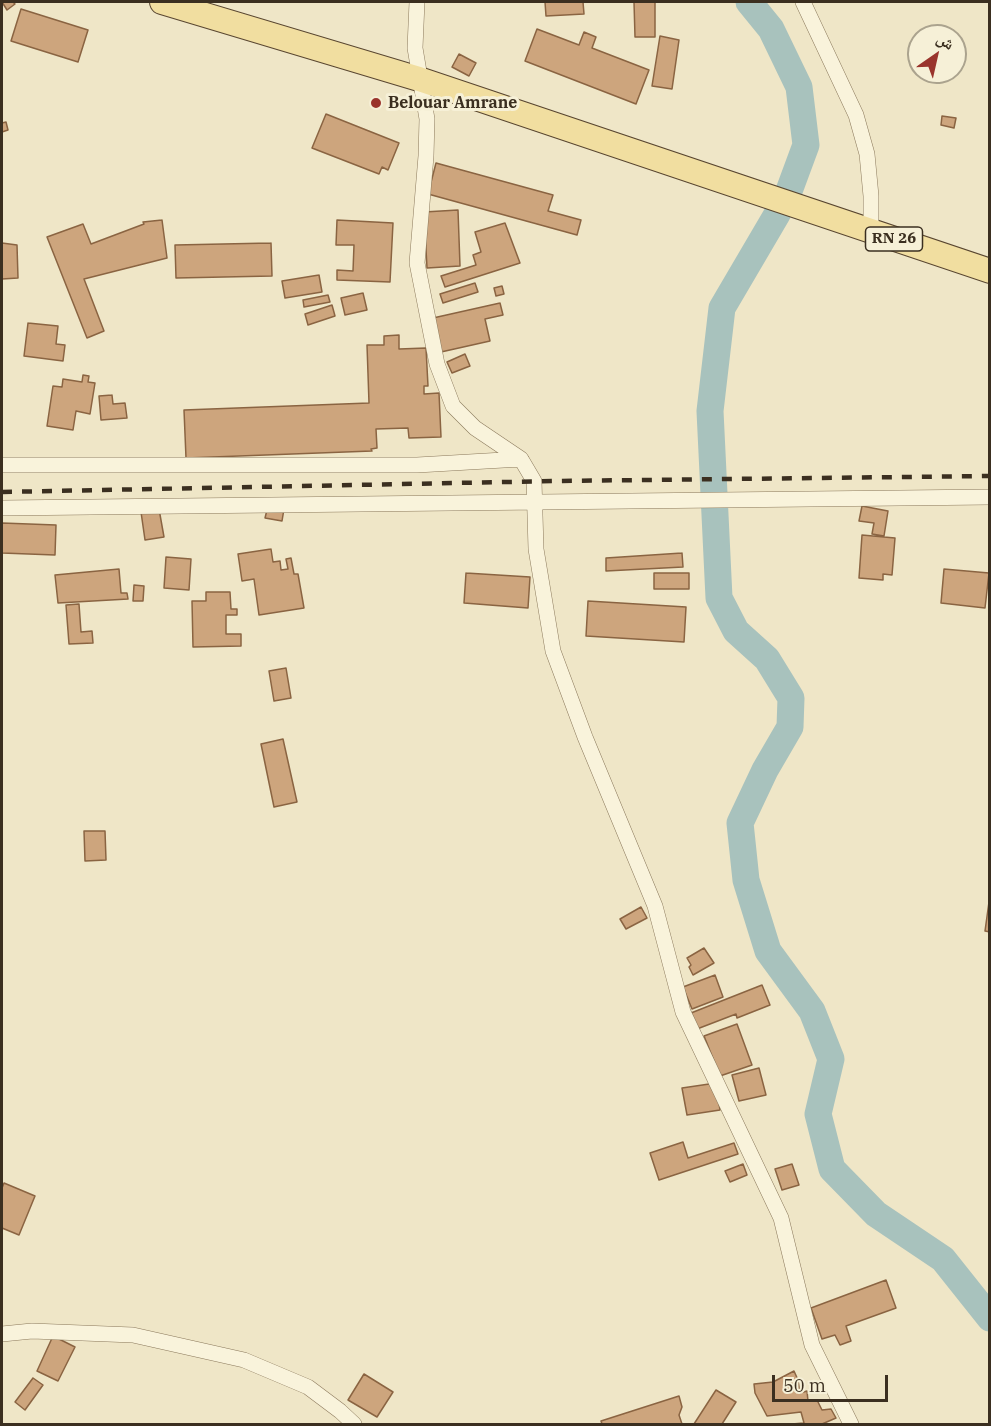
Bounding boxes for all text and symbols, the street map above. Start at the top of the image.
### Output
north arrow [907,24,967,84]
text: ش [933,28,959,54]
place label: Belouar Amrane [388,93,517,113]
marker: Belouar Amrane [369,96,383,110]
road number: RN 26 [866,227,922,251]
scale bar [775,1363,890,1401]
text: 50 m [783,1374,826,1397]

